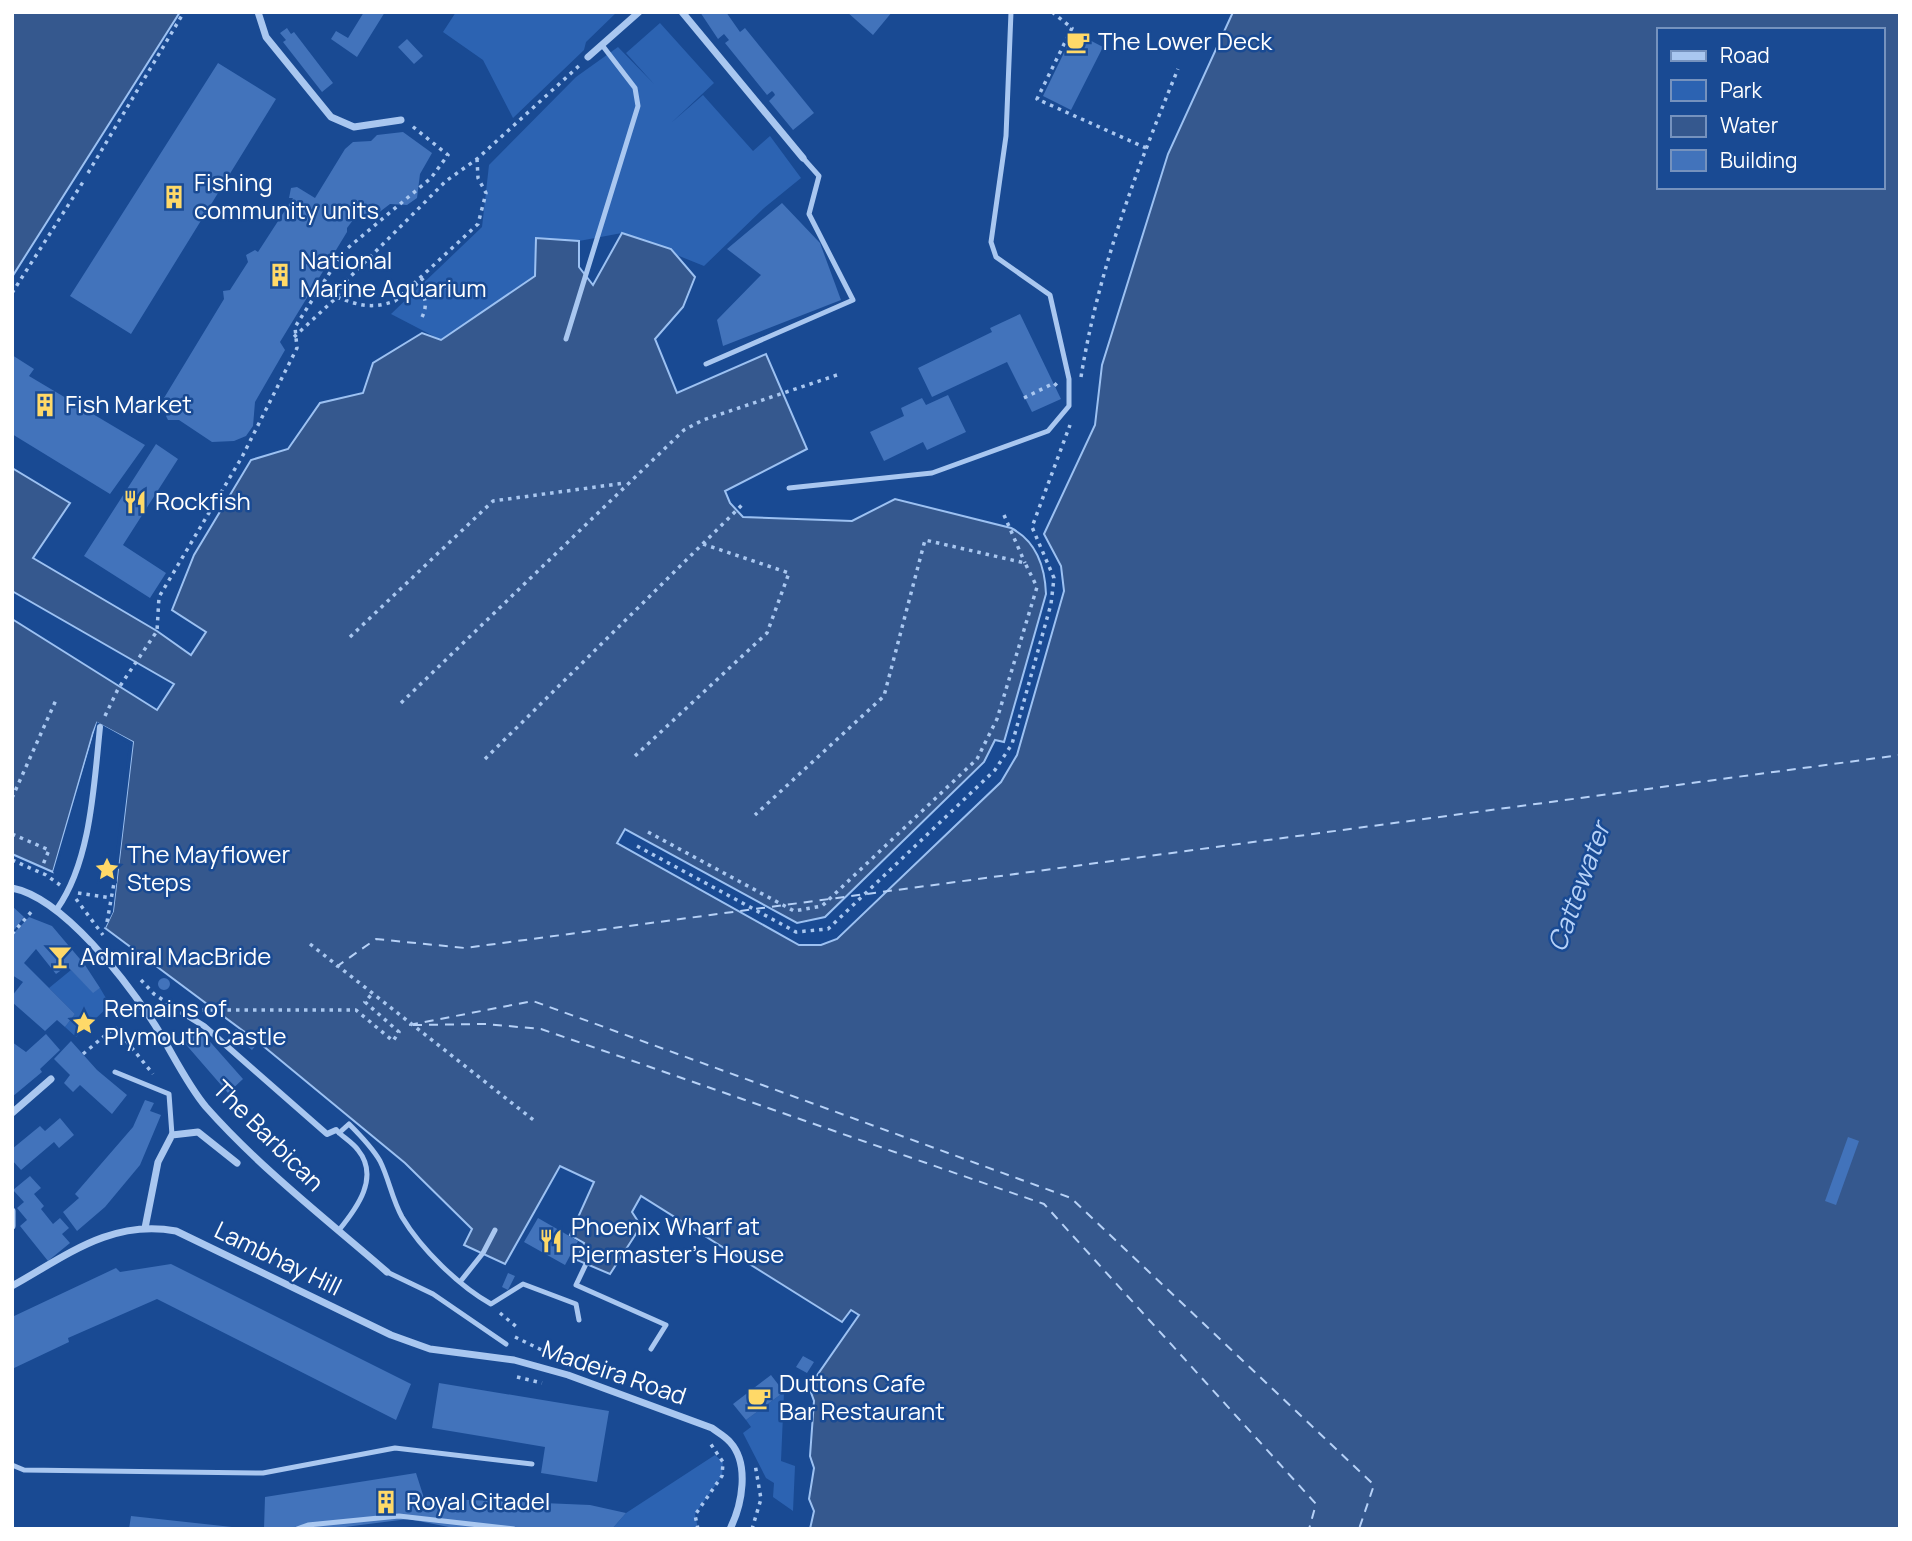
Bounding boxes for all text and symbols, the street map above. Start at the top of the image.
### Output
place label: The Lower Deck [1098,24,1273,57]
cafe icon: The Lower Deck [1064,28,1092,56]
legend [1657,28,1884,189]
text: Road [1720,41,1770,69]
text: Park [1720,76,1762,104]
text: Water [1720,111,1779,139]
text: Building [1720,146,1797,174]
place label: Fishing community units [194,165,379,226]
building icon: Fishing community units [160,183,188,211]
place label: National Marine Aquarium [300,243,487,304]
building icon: National Marine Aquarium [266,261,294,289]
place label: Fish Market [65,387,192,420]
building icon: Fish Market [31,391,59,419]
place label: Rockfish [155,484,251,517]
restaurant icon: Rockfish [121,488,149,516]
water label: Cattewater [1538,814,1619,956]
place label: The Mayflower Steps [127,837,290,898]
place icon: The Mayflower Steps [93,855,121,883]
place label: Admiral MacBride [80,939,271,972]
bar icon: Admiral MacBride [46,943,74,971]
place label: Remains of Plymouth Castle [104,991,287,1052]
place icon: Remains of Plymouth Castle [70,1009,98,1037]
street label: The Barbican [206,1072,332,1198]
place label: Phoenix Wharf at Piermaster's House [571,1209,784,1270]
street label: Lambhay Hill [210,1213,348,1303]
restaurant icon: Phoenix Wharf at Piermaster's House [537,1227,565,1255]
street label: Madeira Road [538,1331,691,1412]
place label: Duttons Cafe Bar Restaurant [779,1366,945,1427]
cafe icon: Duttons Cafe Bar Restaurant [745,1384,773,1412]
place label: Royal Citadel [406,1484,550,1517]
building icon: Royal Citadel [372,1488,400,1516]

